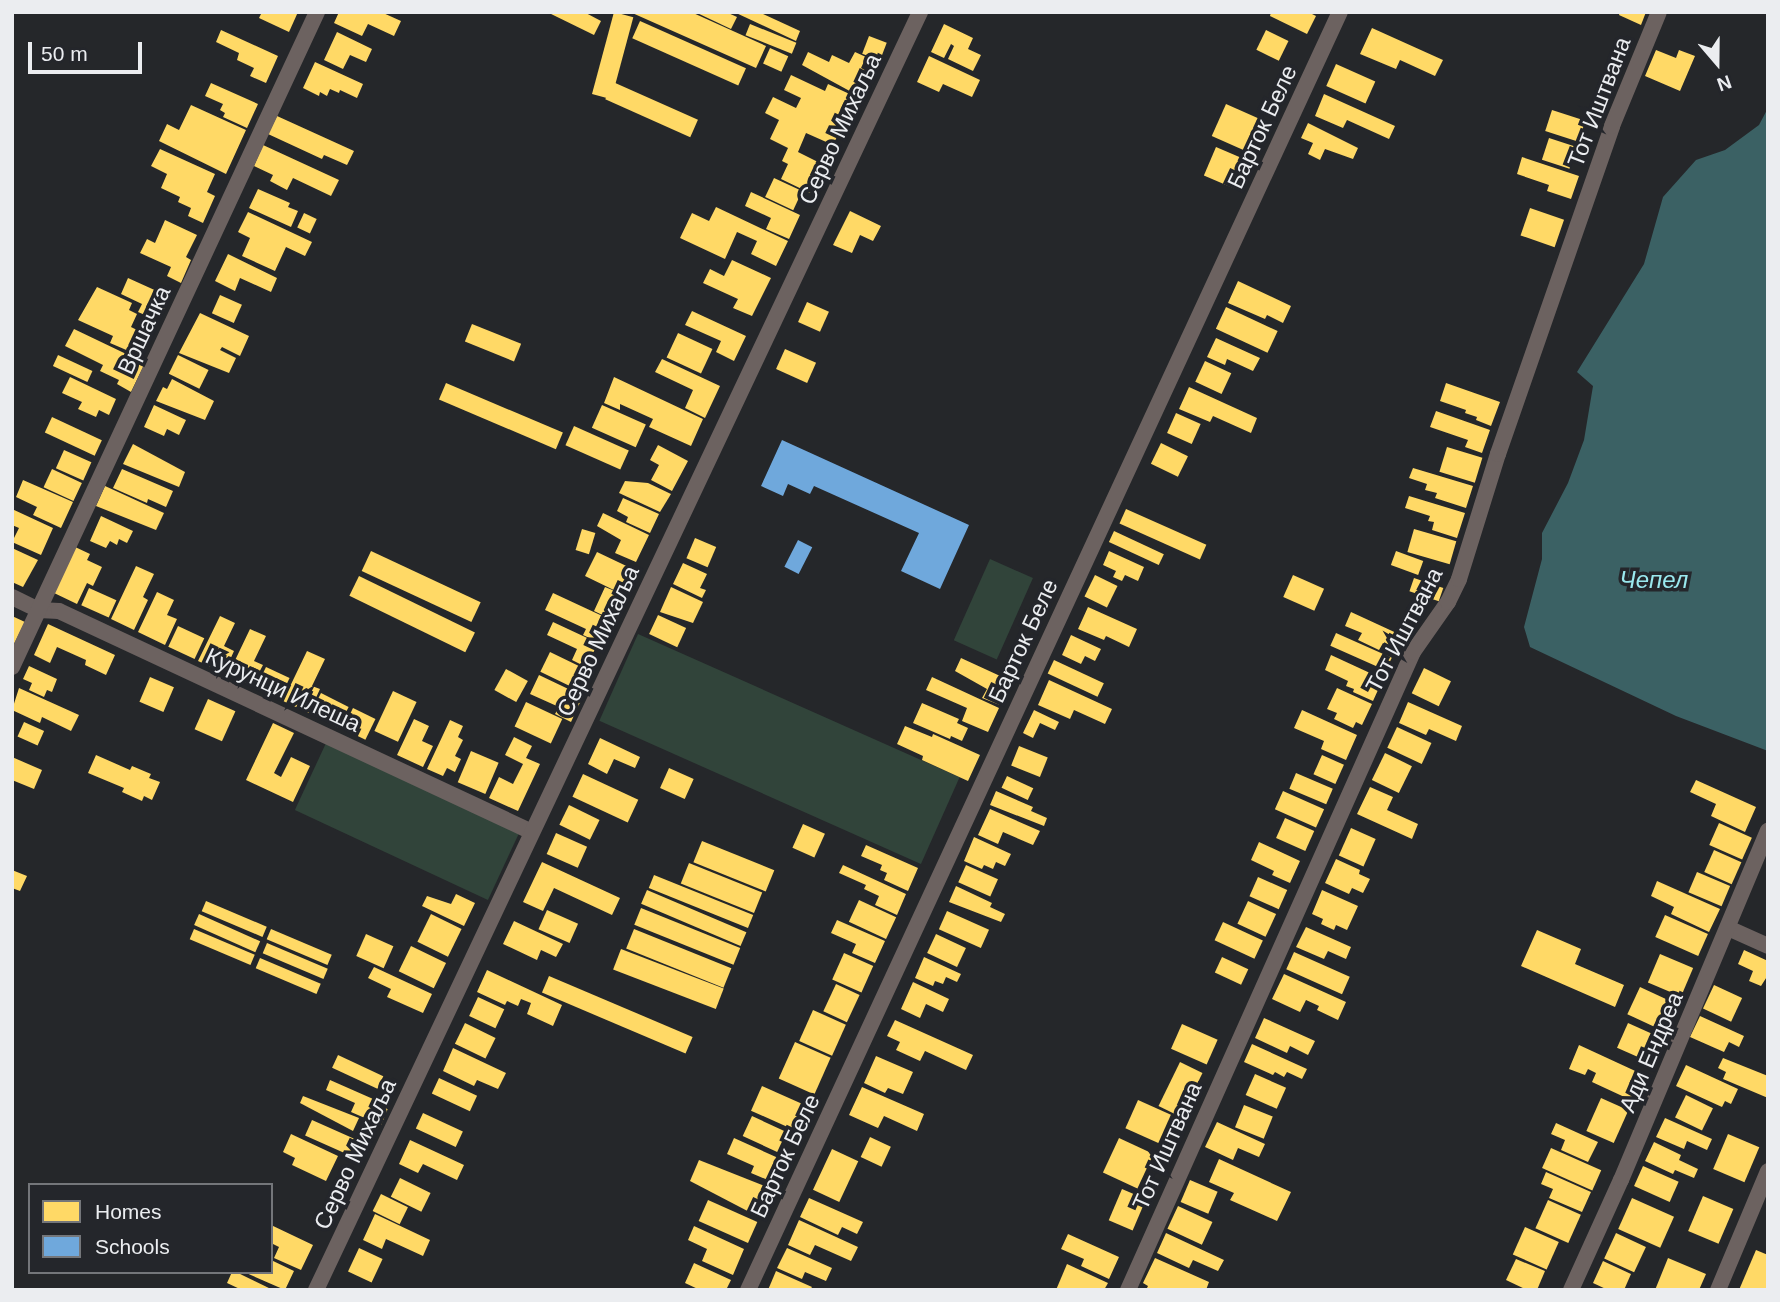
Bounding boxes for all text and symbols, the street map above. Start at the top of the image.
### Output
scale bar [32,28,145,72]
north arrow [1682,28,1752,98]
street label: Тот Иштвана [1562,33,1636,171]
text: 50 m [41,42,88,65]
street label: Серво Михаља [793,49,887,209]
street label: Барток Беле [1221,61,1303,193]
text: N [1714,71,1734,95]
street label: Вршачка [112,281,176,379]
street label: Серво Михаља [551,561,645,721]
street label: Тот Иштвана [1360,563,1448,697]
water label: Чепел [1620,566,1688,594]
street label: Барток Беле [982,575,1064,707]
street label: Курунци Илеша [201,642,365,738]
street label: Ади Ендреа [1613,988,1689,1116]
street label: Серво Михаља [308,1074,402,1234]
street label: Тот Иштвана [1126,1078,1208,1214]
street label: Барток Беле [744,1090,826,1222]
legend [28,1183,273,1274]
text: Homes [95,1200,162,1223]
text: Schools [95,1235,170,1258]

